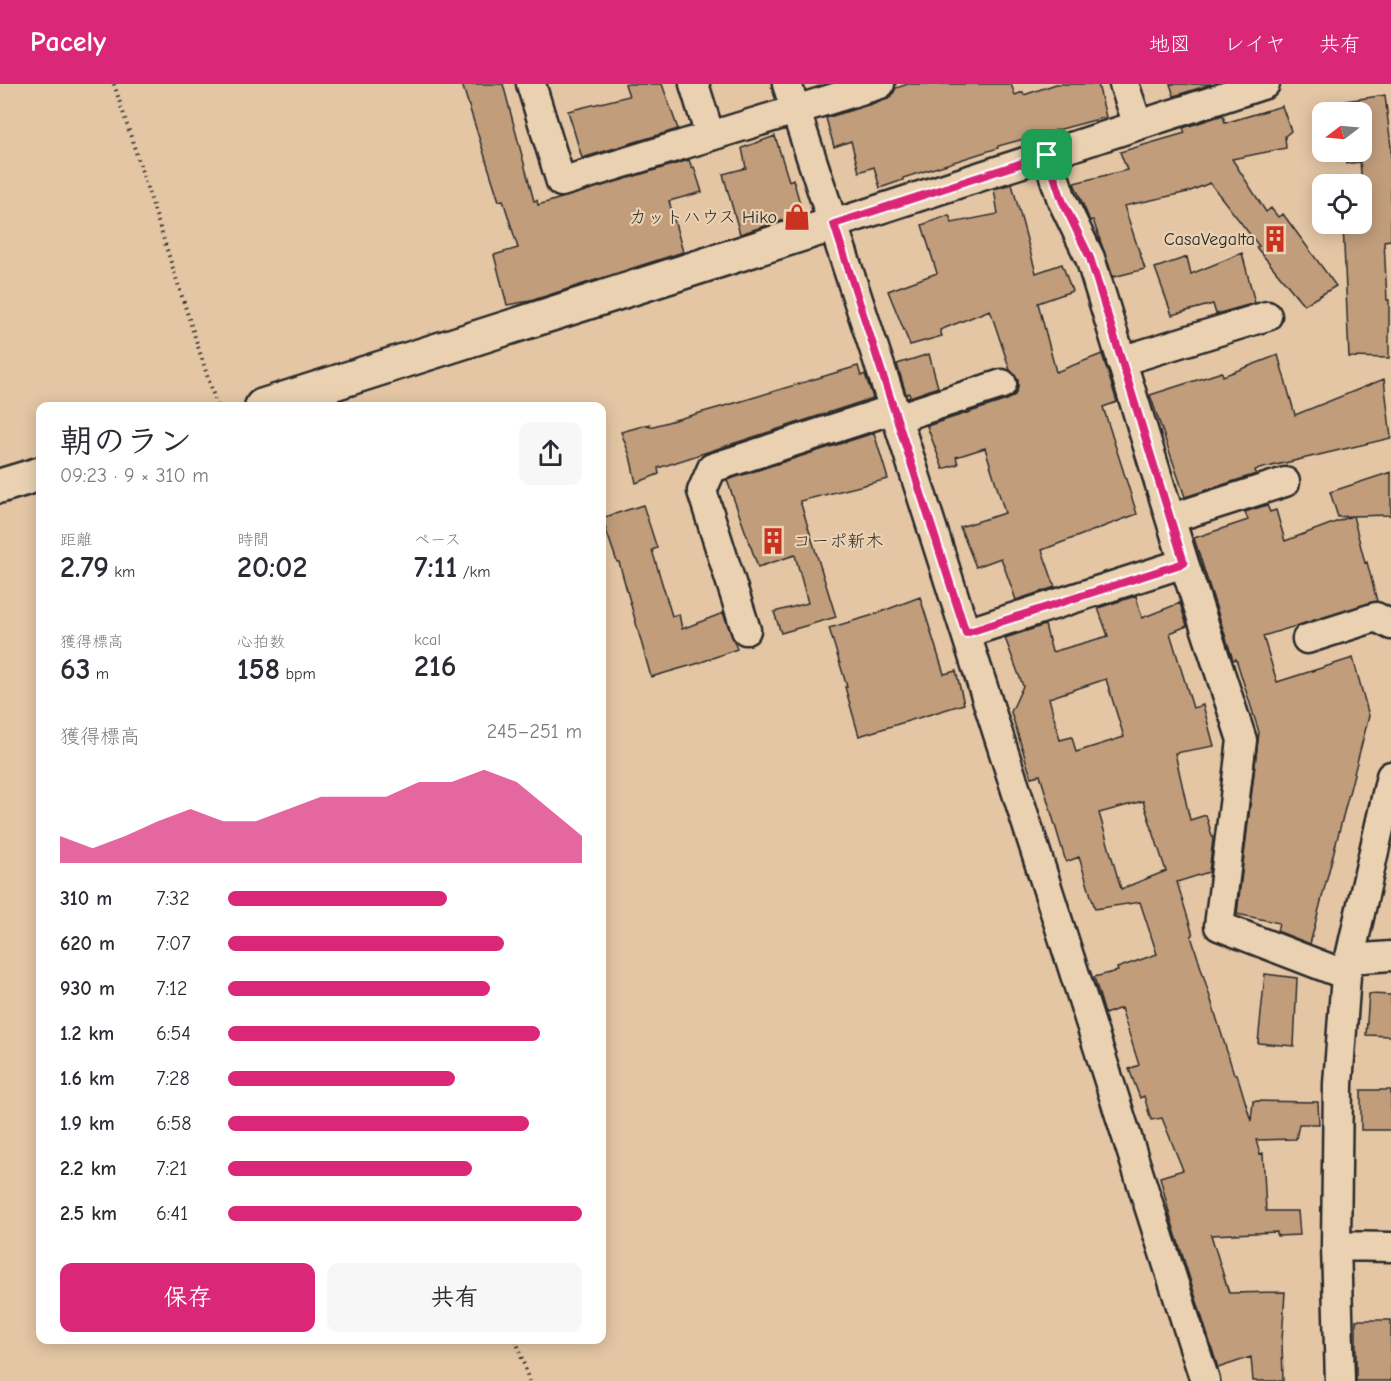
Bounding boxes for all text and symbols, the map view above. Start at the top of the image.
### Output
text: Pacely [30,26,106,58]
text: 地図 [1149,32,1191,56]
text: レイヤ [1224,32,1286,56]
text: 共有 [1319,32,1361,56]
north arrow [1312,102,1372,162]
map controls [1312,102,1372,234]
pin [1021,129,1072,180]
icon: arrive [1030,138,1063,171]
button: locate [1312,174,1372,234]
shop icon: カットハウス Hiko [782,202,812,232]
place label: カットハウス Hiko [629,207,777,228]
building icon: CasaVegalta [1260,224,1290,254]
place label: CasaVegalta [1164,229,1255,250]
text: 朝のラン [60,422,192,460]
button: share [519,422,582,485]
text: 09:23 · 9 × 310 m [60,464,209,487]
building icon: コーポ新木 [758,526,788,556]
text: 距離 [60,531,92,549]
text: 時間 [237,531,269,549]
text: ペース [414,531,461,549]
place label: コーポ新木 [793,531,883,552]
text: 2.79 [60,550,109,585]
text: 20:02 [237,550,307,585]
text: 7:11 [414,550,457,585]
text: km [109,563,135,581]
text: /km [457,563,491,581]
text: kcal [414,631,441,649]
text: 獲得標高 [60,633,124,651]
text: 心拍数 [237,633,285,651]
text: 216 [414,649,456,684]
text: 63 [60,652,90,687]
text: 158 [237,652,280,687]
text: m [90,665,109,683]
text: bpm [280,665,316,683]
text: 245–251 m [487,720,582,743]
text: 獲得標高 [60,725,140,748]
text: 310 m [60,887,112,910]
text: 7:32 [156,887,190,910]
text: 620 m [60,932,115,955]
text: 7:07 [156,932,191,955]
text: 930 m [60,977,115,1000]
text: 7:12 [156,977,187,1000]
text: 1.2 km [60,1022,114,1045]
text: 6:54 [156,1022,191,1045]
text: 1.6 km [60,1067,115,1090]
text: 7:28 [156,1067,190,1090]
text: 1.9 km [60,1112,115,1135]
text: 6:58 [156,1112,192,1135]
text: 2.2 km [60,1157,116,1180]
text: 7:21 [156,1157,187,1180]
text: 2.5 km [60,1202,117,1225]
text: 6:41 [156,1202,188,1225]
button: 保存 [60,1263,315,1332]
button: 共有 [327,1263,582,1332]

